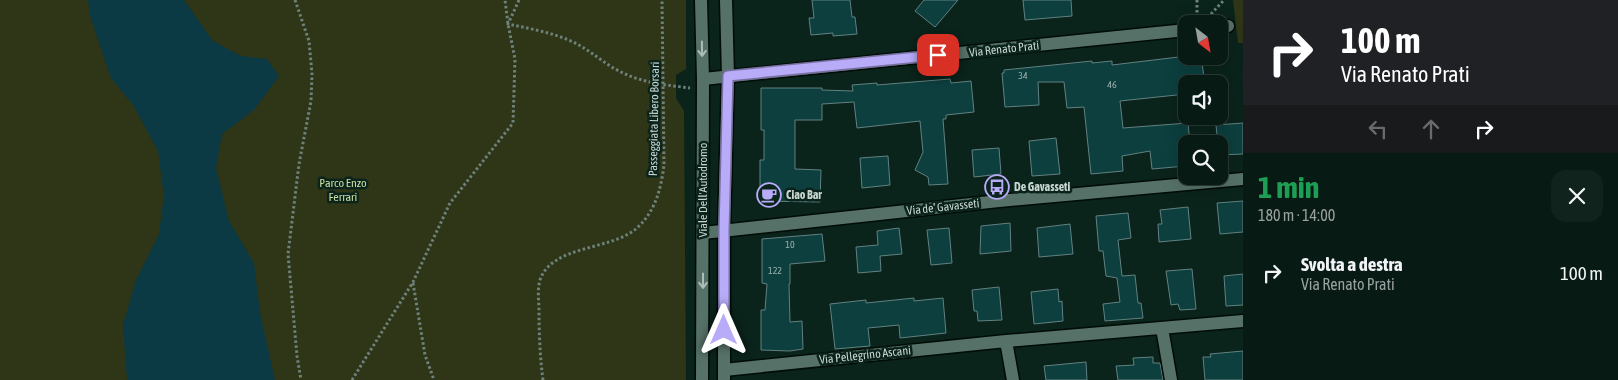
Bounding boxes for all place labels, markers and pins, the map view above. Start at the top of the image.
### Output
pin [917,34,959,76]
bus stop icon: De Gavasseti [984,174,1010,200]
place label: De Gavasseti [1014,180,1071,194]
cafe icon: Ciao Bar [756,182,782,208]
place label: Ciao Bar [786,188,822,202]

